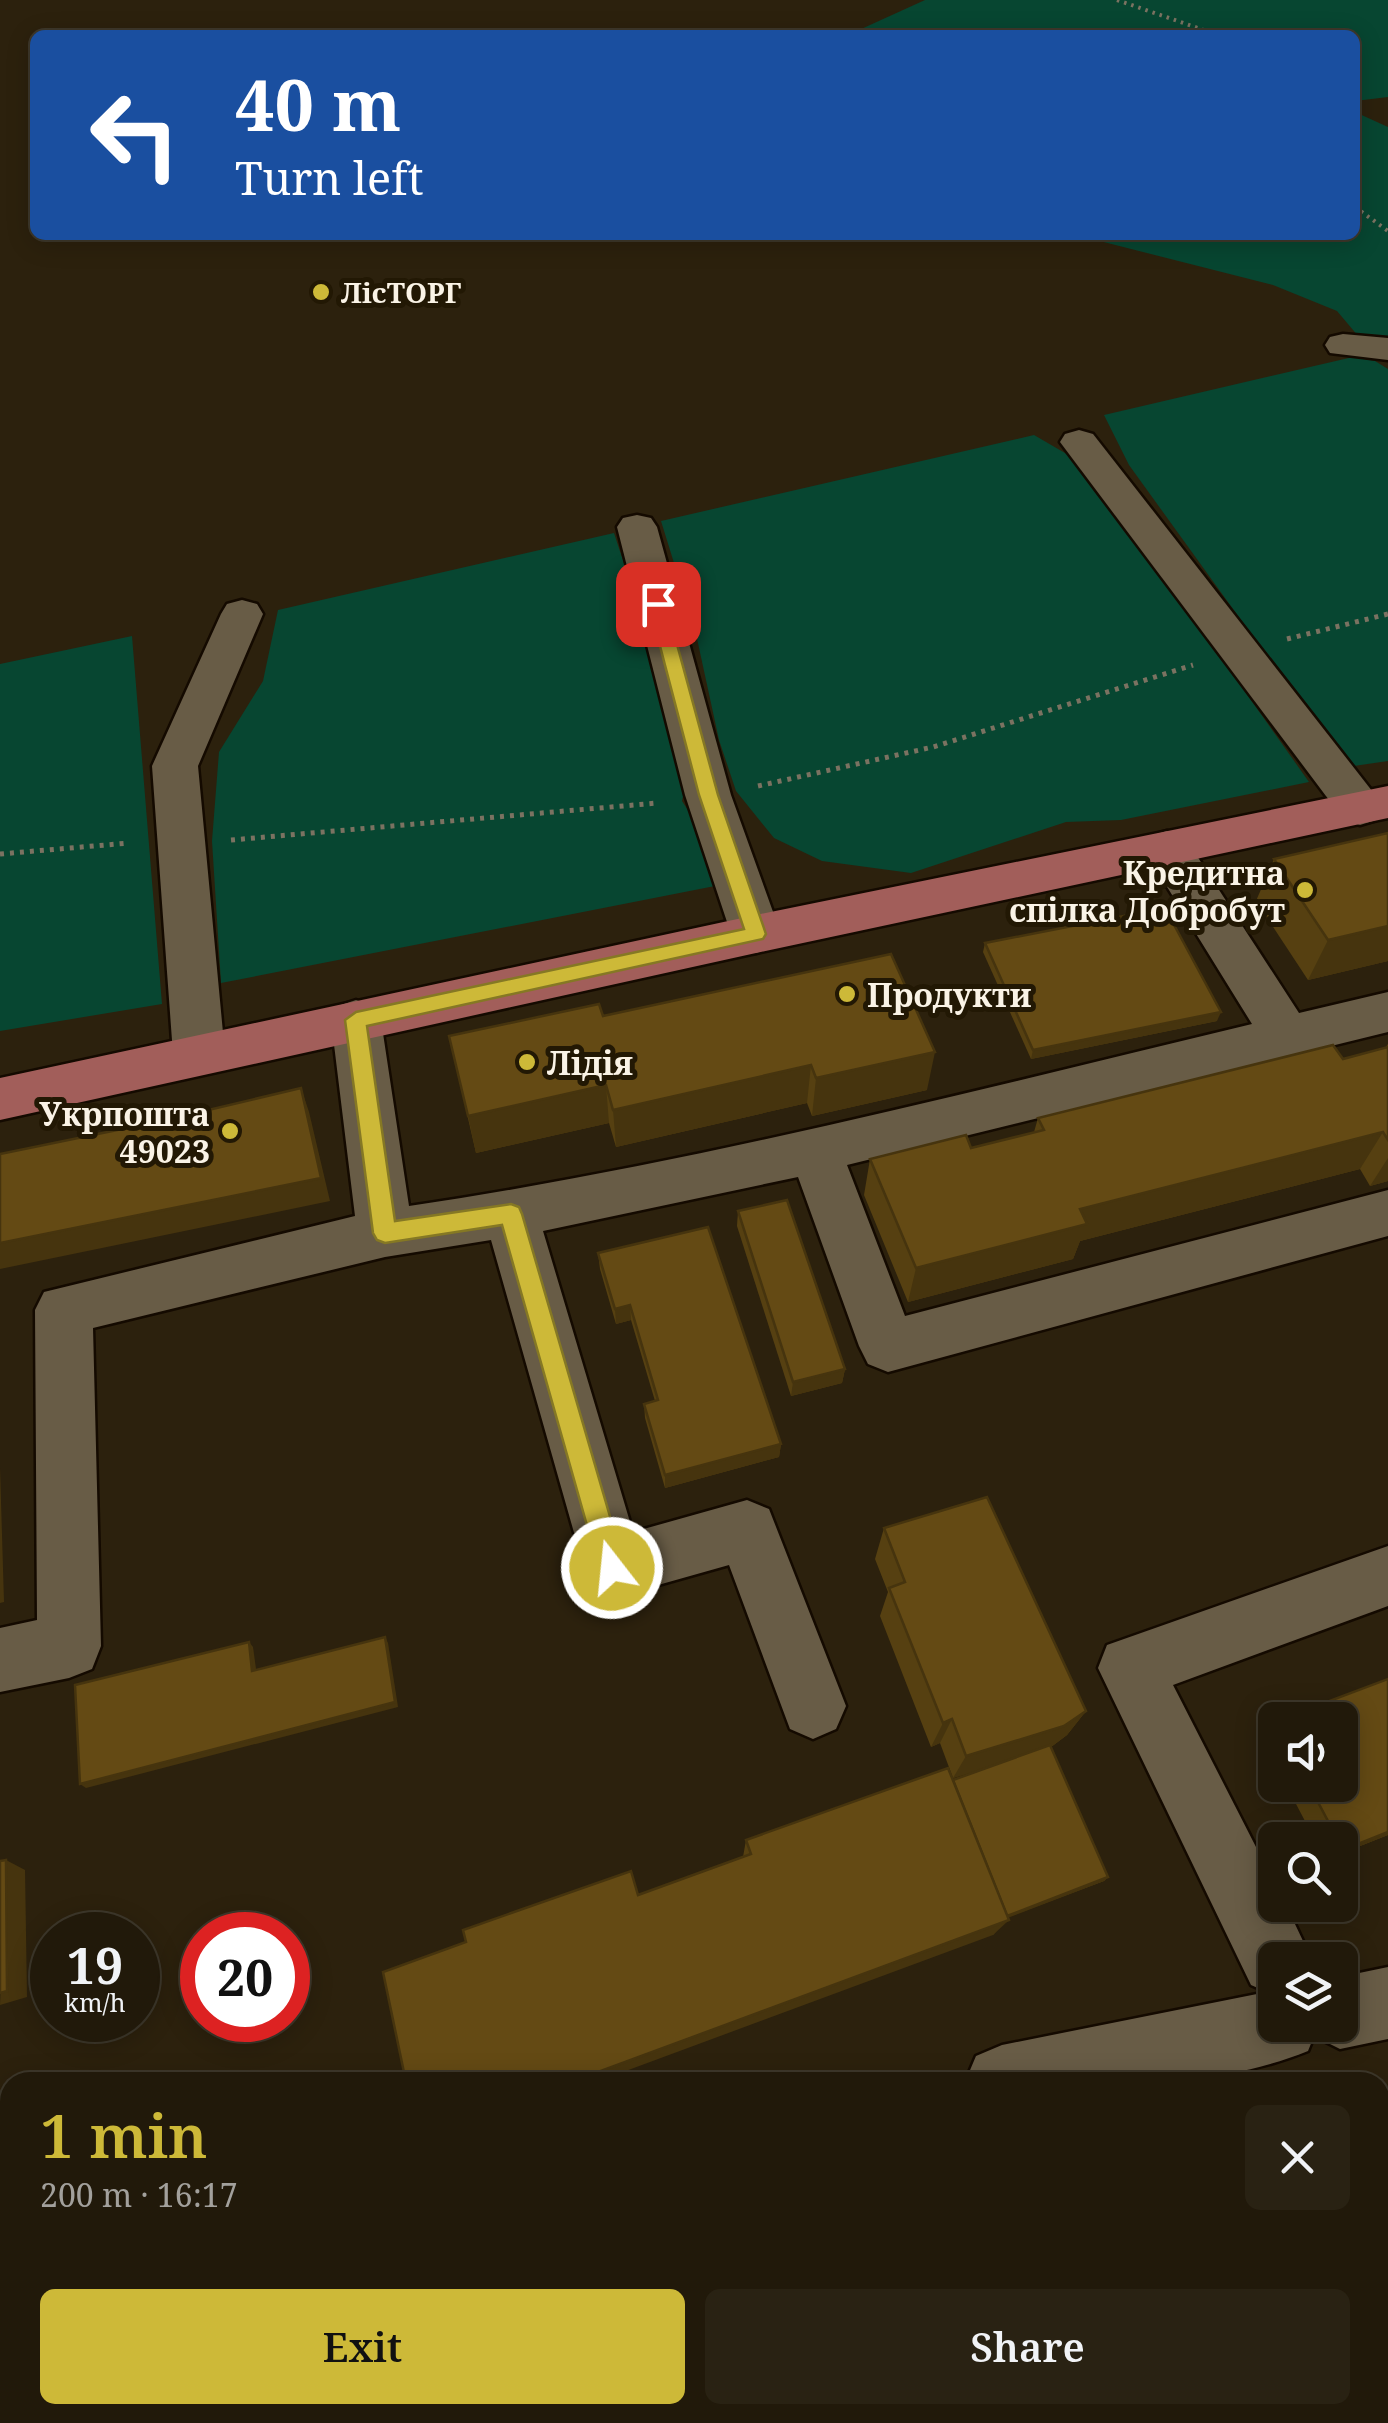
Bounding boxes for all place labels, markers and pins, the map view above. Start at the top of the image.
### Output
place label: ЛісТОРГ [341,273,462,311]
marker: ЛісТОРГ [310,281,332,303]
pin [616,562,701,647]
place label: Кредитна спілка Добробут [1009,851,1285,931]
marker: Кредитна спілка Добробут [1294,879,1316,901]
place label: Продукти [867,973,1032,1016]
marker: Продукти [836,983,858,1005]
place label: Лідія [547,1041,633,1084]
marker: Лідія [516,1051,538,1073]
place label: Укрпошта 49023 [39,1092,210,1172]
marker: Укрпошта 49023 [219,1120,241,1142]

